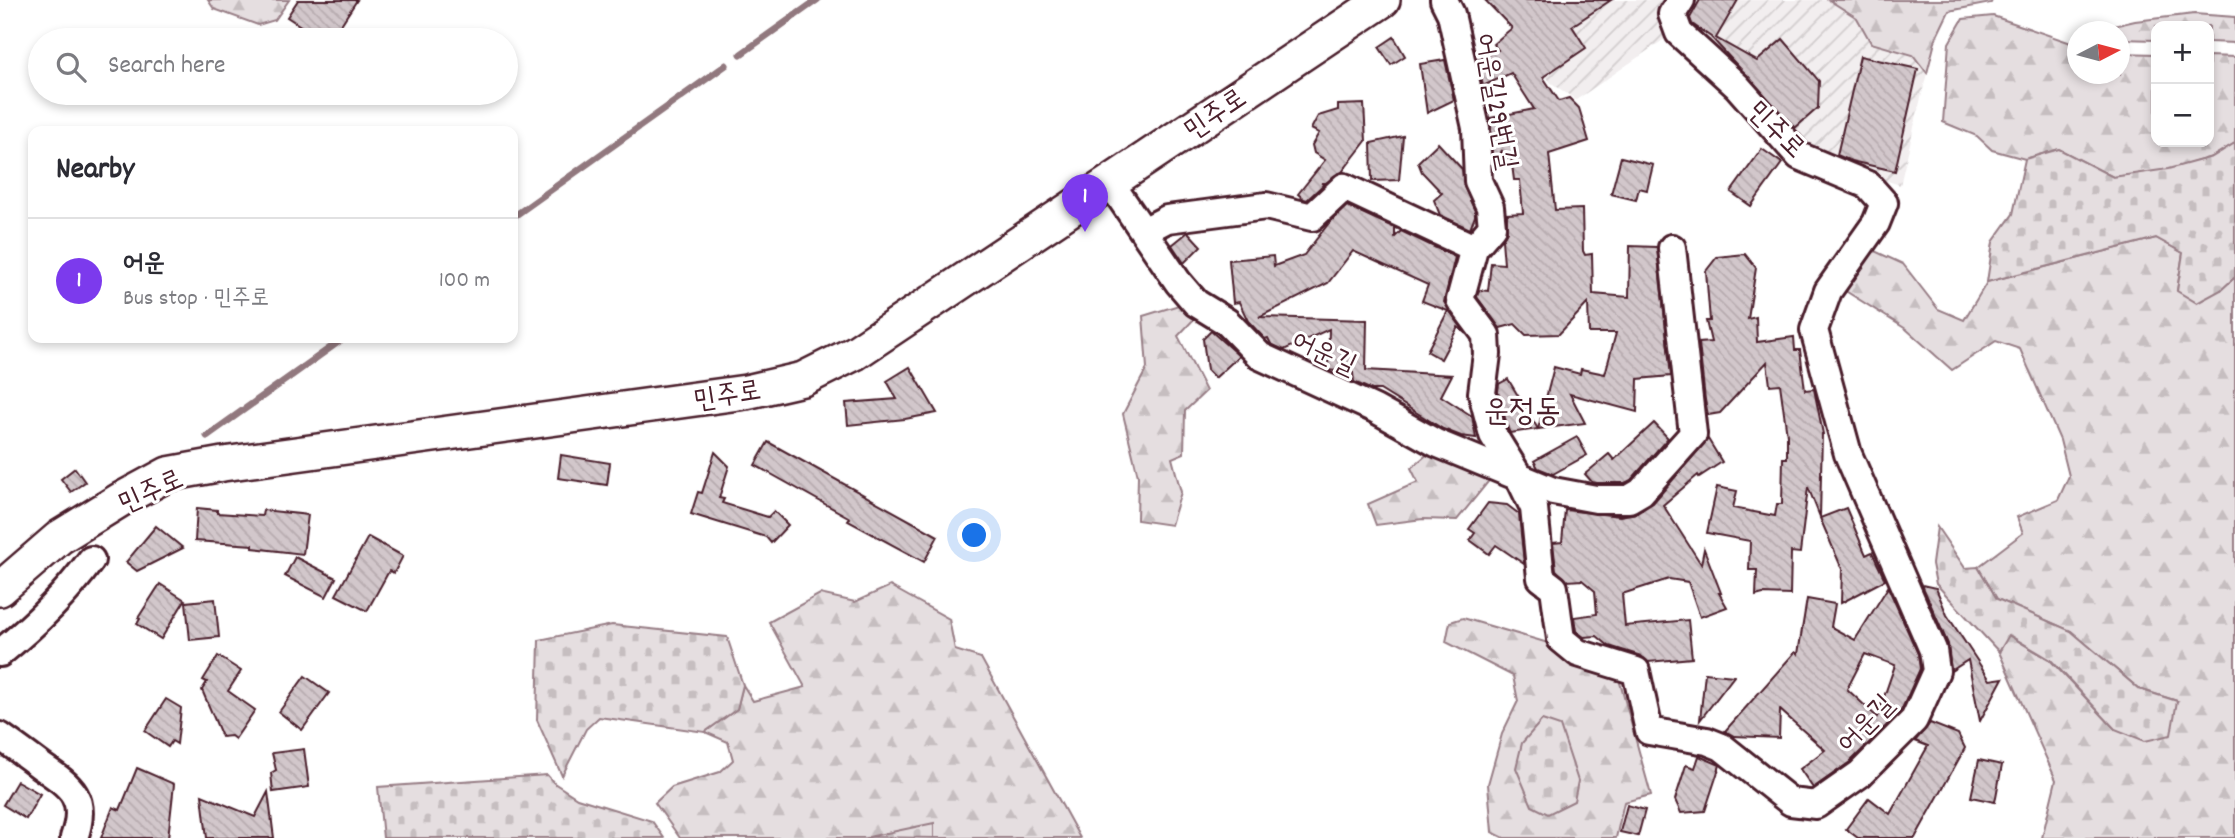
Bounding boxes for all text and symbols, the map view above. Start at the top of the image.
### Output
north arrow [2067,21,2130,84]
map controls [2151,21,2214,147]
button: + [2151,21,2214,84]
search box [28,28,518,105]
street label: 어운길29번길 [1461,31,1525,173]
icon: search [52,48,90,86]
text: Search here [108,48,226,85]
street label: 민주로 [1178,81,1256,152]
button: − [2151,84,2214,147]
street label: 민주로 [1736,93,1813,170]
text: Nearby [56,150,134,193]
pin: 1 [1062,174,1108,232]
text: 어운 [123,246,165,283]
text: 1 [76,265,82,298]
text: 100 m [439,265,490,298]
text: Bus stop · 민주로 [123,283,269,316]
street label: 어운길 [1284,323,1362,388]
street label: 민주로 [691,373,764,423]
district label: 운정동 [1483,391,1561,437]
street label: 민주로 [113,462,191,526]
your location [957,518,991,552]
street label: 어운길 [1830,687,1905,764]

